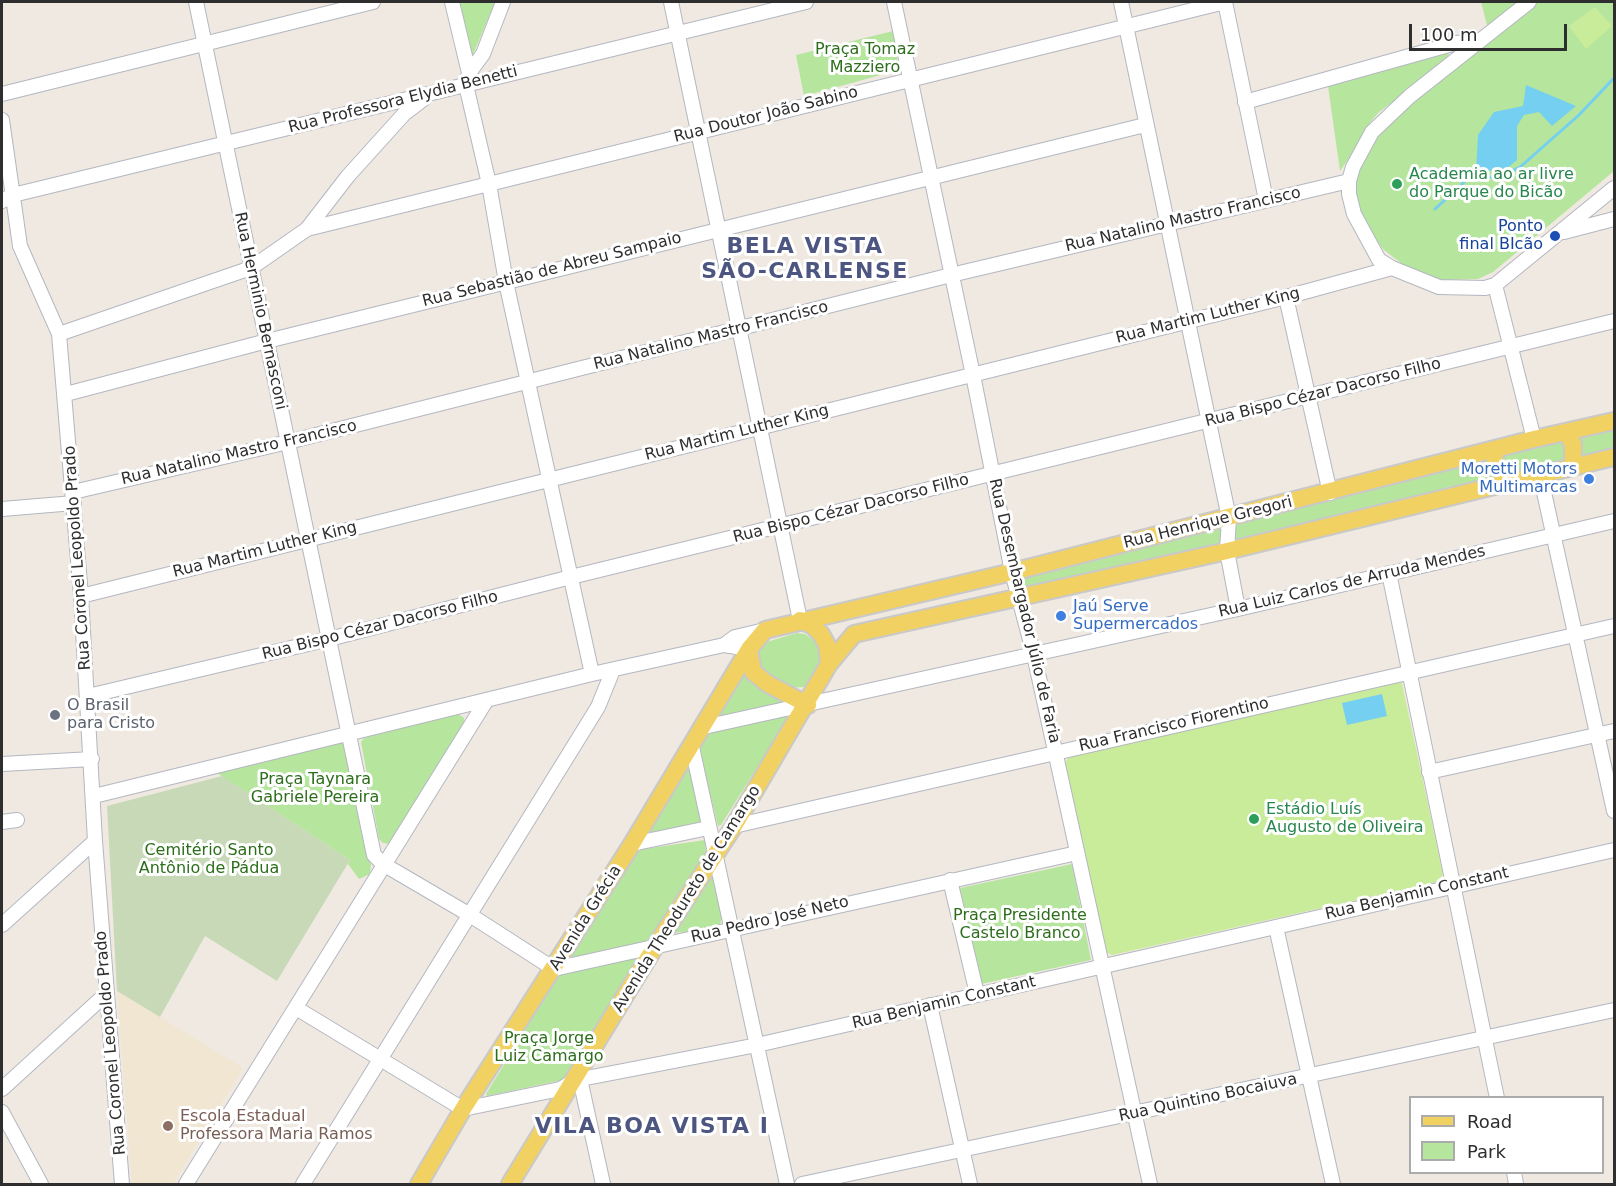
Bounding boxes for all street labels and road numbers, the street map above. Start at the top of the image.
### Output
street label: Rua Professora Elydia Benetti [286,62,520,138]
street label: Rua Doutor João Sabino [672,83,860,147]
street label: Rua Natalino Mastro Francisco [1063,184,1303,256]
street label: Rua Herminio Bernasconi [230,210,290,412]
street label: Rua Sebastião de Abreu Sampaio [420,228,684,312]
street label: Rua Martim Luther King [1114,284,1302,348]
street label: Rua Natalino Mastro Francisco [592,298,830,374]
street label: Rua Bispo Cézar Dacorso Filho [1203,354,1443,432]
street label: Rua Martim Luther King [643,401,831,465]
street label: Rua Natalino Mastro Francisco [119,417,359,489]
street label: Rua Coronel Leopoldo Prado [61,445,95,671]
street label: Rua Bispo Cézar Dacorso Filho [731,470,971,548]
street label: Rua Desembargador Júlio de Faria [984,477,1064,745]
street label: Rua Henrique Gregori [1122,493,1294,553]
street label: Rua Martim Luther King [171,518,359,582]
street label: Rua Luiz Carlos de Arruda Mendes [1217,542,1487,622]
street label: Rua Bispo Cézar Dacorso Filho [260,587,500,665]
street label: Rua Francisco Fiorentino [1077,694,1271,756]
street label: Avenida Theodureto de Camargo [609,782,765,1016]
street label: Avenida Grécia [546,862,626,974]
street label: Rua Benjamin Constant [1323,864,1511,924]
street label: Rua Pedro José Neto [689,893,851,947]
street label: Rua Coronel Leopoldo Prado [92,930,130,1156]
street label: Rua Benjamin Constant [850,973,1038,1033]
street label: Rua Quintino Bocaiuva [1117,1070,1299,1126]

